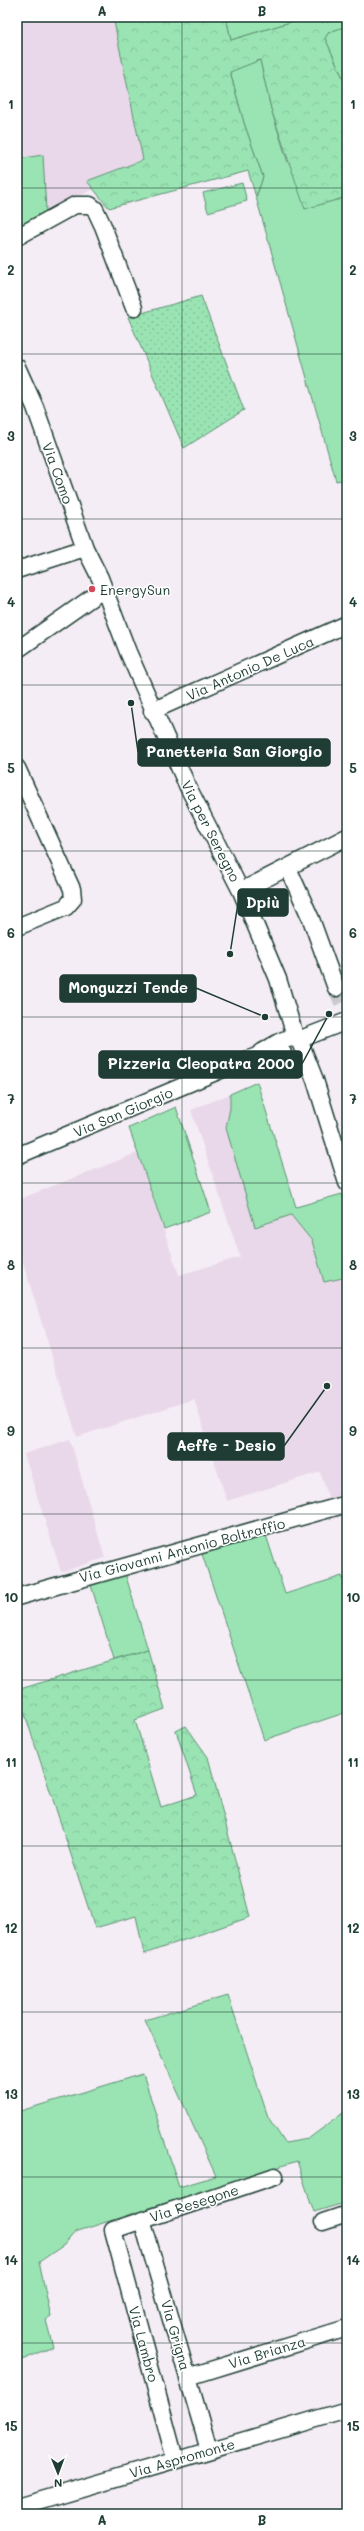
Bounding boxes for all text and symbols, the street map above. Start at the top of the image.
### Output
text: A [97,2,107,19]
text: B [258,2,267,19]
text: 1 [8,95,14,112]
text: 1 [350,95,356,112]
text: 2 [7,261,15,278]
text: 2 [349,261,357,278]
text: 3 [7,427,15,444]
text: 3 [349,427,357,444]
street label: Via Como [38,440,78,506]
place label: EnergySun [100,580,170,599]
marker: EnergySun [87,584,97,594]
text: 4 [7,593,15,610]
text: 4 [349,593,357,610]
street label: Via Antonio De Luca [183,631,317,705]
callout: Panetteria San Giorgio [138,739,330,766]
text: Panetteria San Giorgio [146,741,322,761]
text: 5 [7,759,15,776]
text: 5 [349,759,357,776]
street label: Via per Seregno [177,777,245,885]
callout: Dpiù [238,889,288,916]
text: Dpiù [246,892,280,912]
text: 6 [7,924,15,941]
text: 6 [349,924,357,941]
callout: Monguzzi Tende [60,975,196,1002]
text: Monguzzi Tende [68,977,188,997]
callout: Pizzeria Cleopatra 2000 [99,1051,302,1078]
text: Pizzeria Cleopatra 2000 [108,1053,295,1073]
street label: Via San Giorgio [70,1083,176,1141]
text: 7 [7,1090,15,1107]
text: 7 [349,1090,357,1107]
text: 8 [7,1256,15,1273]
text: 8 [349,1256,357,1273]
text: 9 [7,1422,15,1439]
text: 9 [349,1422,357,1439]
callout: Aeffe - Desio [168,1433,284,1460]
text: Aeffe - Desio [176,1435,276,1455]
street label: Via Giovanni Antonio Boltraffio [77,1513,287,1587]
text: 10 [4,1588,18,1605]
text: 10 [346,1588,360,1605]
text: 11 [5,1753,17,1770]
text: 11 [347,1753,359,1770]
text: 12 [4,1919,18,1936]
text: 12 [346,1919,360,1936]
text: 13 [4,2085,18,2102]
text: 13 [346,2085,360,2102]
street label: Via Resegone [147,2180,241,2226]
text: 14 [4,2251,18,2268]
text: 14 [346,2251,360,2268]
street label: Via Grigna [157,2297,195,2373]
street label: Via Lambro [125,2304,163,2384]
street label: Via Brianza [226,2331,308,2373]
text: 15 [4,2417,18,2434]
text: 15 [346,2417,360,2434]
street label: Via Aspromonte [127,2434,237,2482]
north arrow [38,2453,78,2493]
text: N [54,2476,62,2491]
text: A [97,2511,107,2528]
text: B [258,2511,267,2528]

